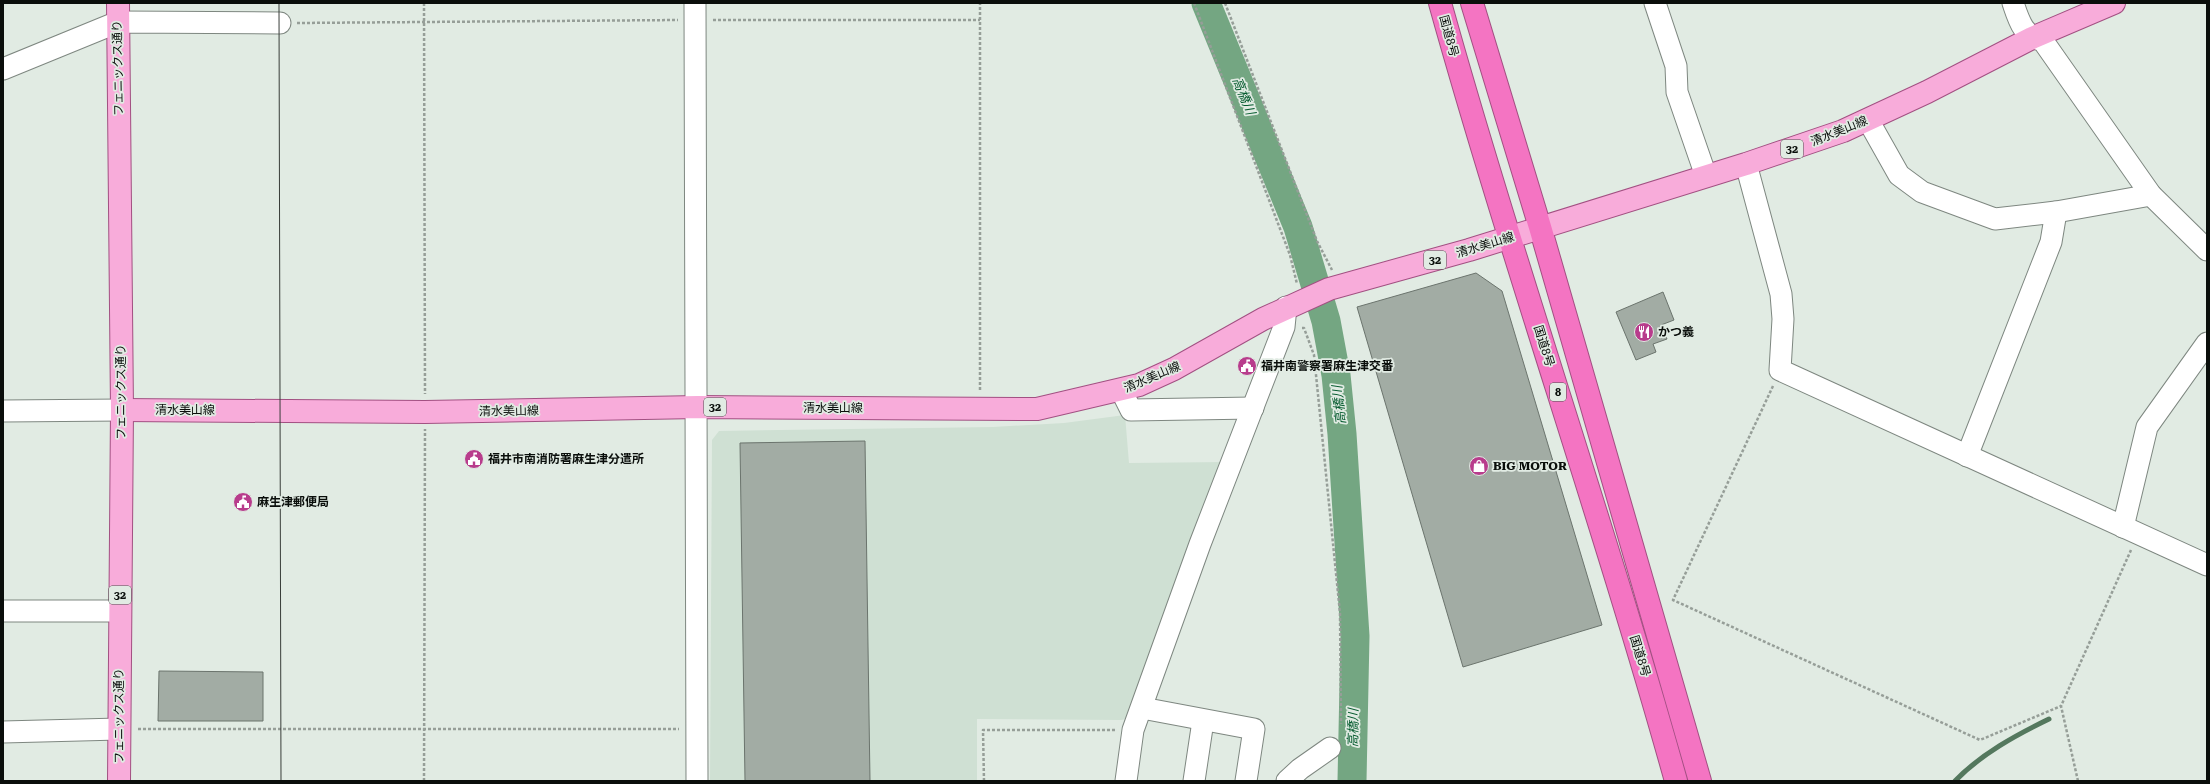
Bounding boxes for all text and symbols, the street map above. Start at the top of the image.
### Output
street label: 国道8号 [1437,14,1461,58]
street label: フェニックス通り [110,20,126,116]
water label: 高橋川 [1230,75,1259,119]
street label: 清水美山線 [1809,113,1869,149]
road number: 32 [1781,140,1803,158]
street label: 清水美山線 [1454,230,1516,260]
road number: 32 [1424,251,1446,269]
restaurant icon: かつ義 [1633,321,1655,343]
street label: 国道8号 [1531,324,1557,368]
place label: かつ義 [1658,325,1694,339]
street label: フェニックス通り [114,344,128,440]
public building icon: 福井南警察署麻生津交番 [1236,355,1258,377]
street label: 清水美山線 [1122,359,1182,395]
place label: 福井南警察署麻生津交番 [1261,359,1394,373]
water label: 高橋川 [1329,383,1348,425]
road number: 8 [1550,383,1566,401]
road number: 32 [704,398,726,416]
street label: 清水美山線 [803,401,863,415]
street label: 清水美山線 [155,403,215,417]
street label: 清水美山線 [479,403,539,419]
public building icon: 福井市南消防署麻生津分遣所 [463,448,485,470]
place label: 福井市南消防署麻生津分遣所 [488,452,644,466]
shop icon: BIG MOTOR [1468,455,1490,477]
place label: BIG MOTOR [1493,459,1567,473]
public building icon: 麻生津郵便局 [232,491,254,513]
place label: 麻生津郵便局 [257,495,329,509]
road number: 32 [109,586,131,604]
street label: 国道8号 [1627,634,1653,678]
street label: フェニックス通り [112,668,126,764]
water label: 高橋川 [1345,706,1361,748]

